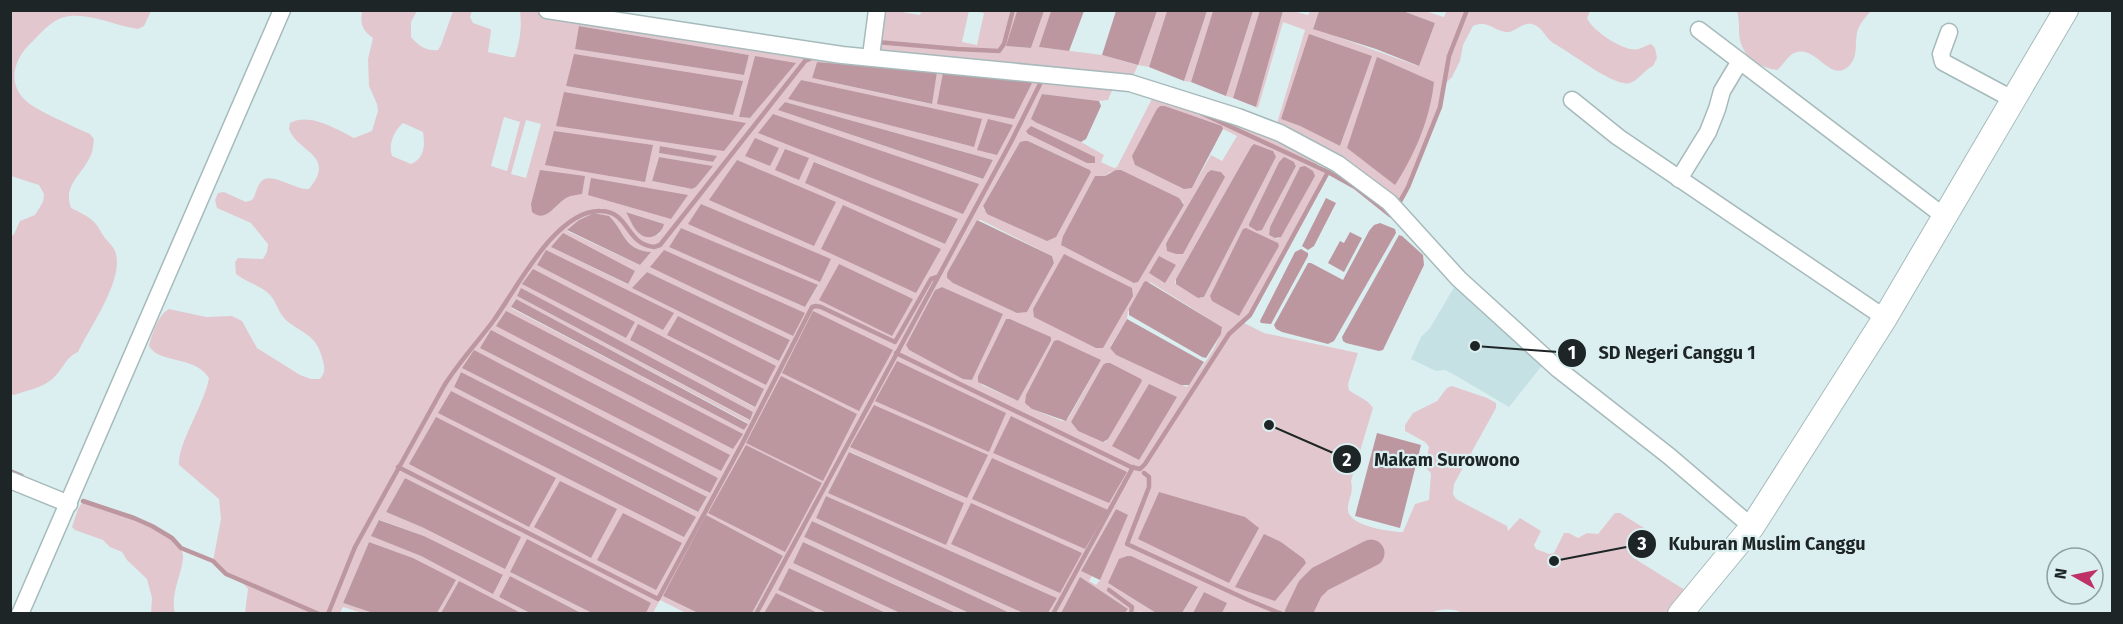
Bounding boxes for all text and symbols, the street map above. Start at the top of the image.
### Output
callout: SD Negeri Canggu 1 [1557,335,1768,371]
text: 1 [1568,342,1576,364]
text: SD Negeri Canggu 1 [1598,342,1756,364]
callout: Makam Surowono [1332,441,1532,477]
text: 2 [1342,449,1352,471]
text: Makam Surowono [1374,449,1520,471]
callout: Kuburan Muslim Canggu [1627,526,1878,562]
text: 3 [1636,533,1647,555]
text: Kuburan Muslim Canggu [1668,533,1866,555]
north arrow [2045,546,2105,606]
text: N [2050,567,2071,580]

